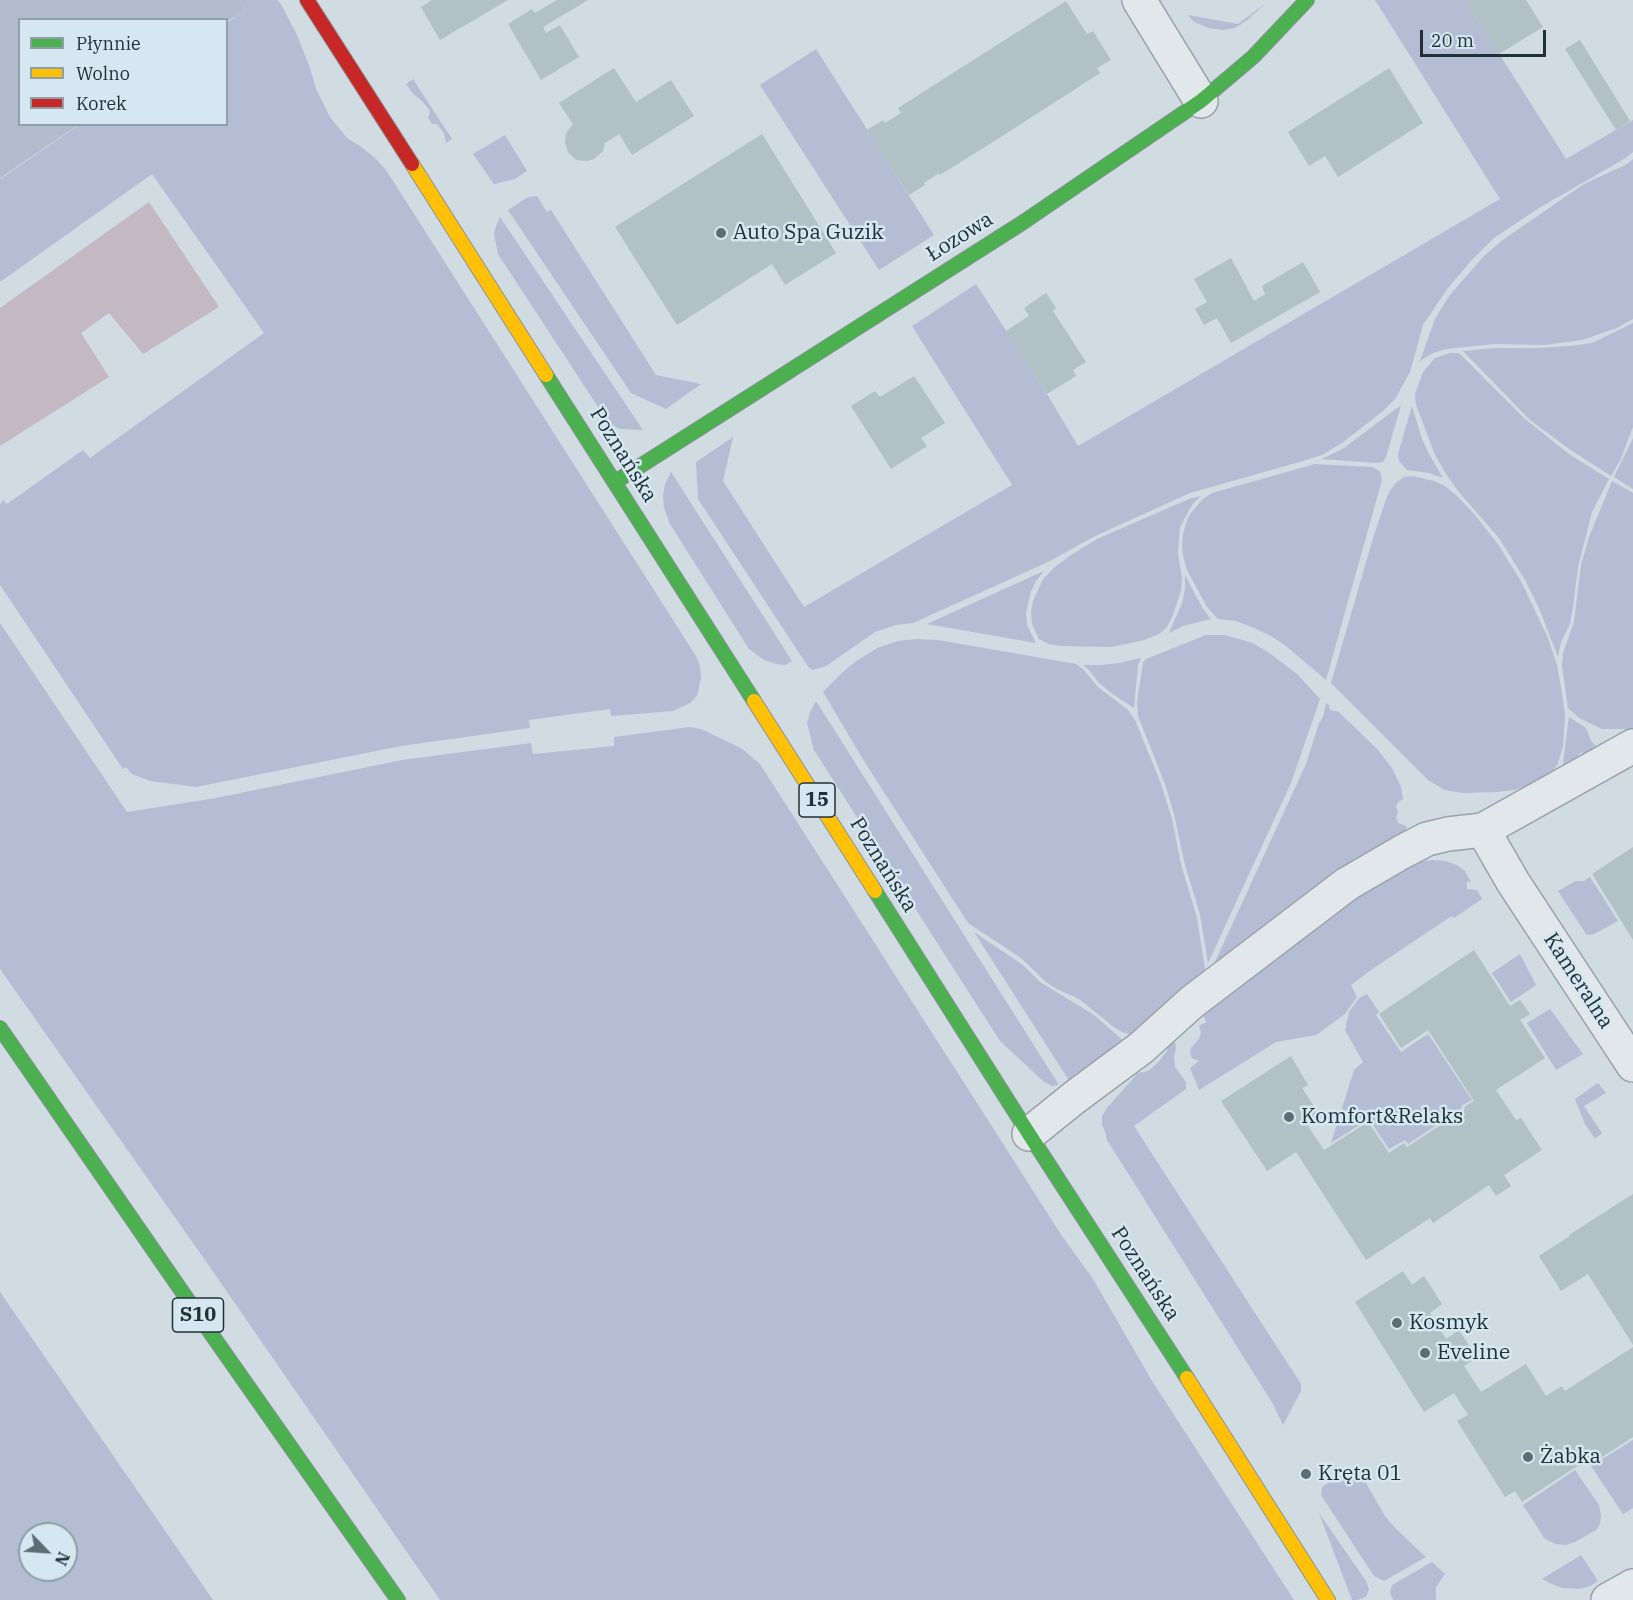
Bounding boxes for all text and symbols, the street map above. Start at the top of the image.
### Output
legend [18,18,228,126]
scale bar [1423,18,1549,56]
text: 20 m [1431,29,1474,52]
text: Płynnie [76,32,141,55]
text: Wolno [76,62,130,85]
text: Korek [76,92,127,115]
street label: Łozowa [922,207,998,267]
place label: Auto Spa Guzik [733,220,883,246]
marker: Auto Spa Guzik [714,226,728,240]
street label: Poznańska [584,403,662,507]
road number: 15 [799,783,835,817]
street label: Poznańska [844,813,922,917]
street label: Kameralna [1538,928,1618,1034]
place label: Komfort&Relaks [1301,1104,1463,1130]
marker: Komfort&Relaks [1282,1110,1296,1124]
street label: Poznańska [1105,1222,1185,1326]
road number: S10 [172,1298,224,1332]
place label: Kosmyk [1409,1310,1489,1336]
marker: Kosmyk [1390,1316,1404,1330]
place label: Eveline [1437,1340,1510,1366]
marker: Eveline [1418,1346,1432,1360]
place label: Żabka [1540,1444,1601,1470]
marker: Żabka [1521,1450,1535,1464]
place label: Kręta 01 [1318,1461,1402,1487]
marker: Kręta 01 [1299,1467,1313,1481]
north arrow [18,1522,78,1582]
text: N [51,1549,74,1569]

